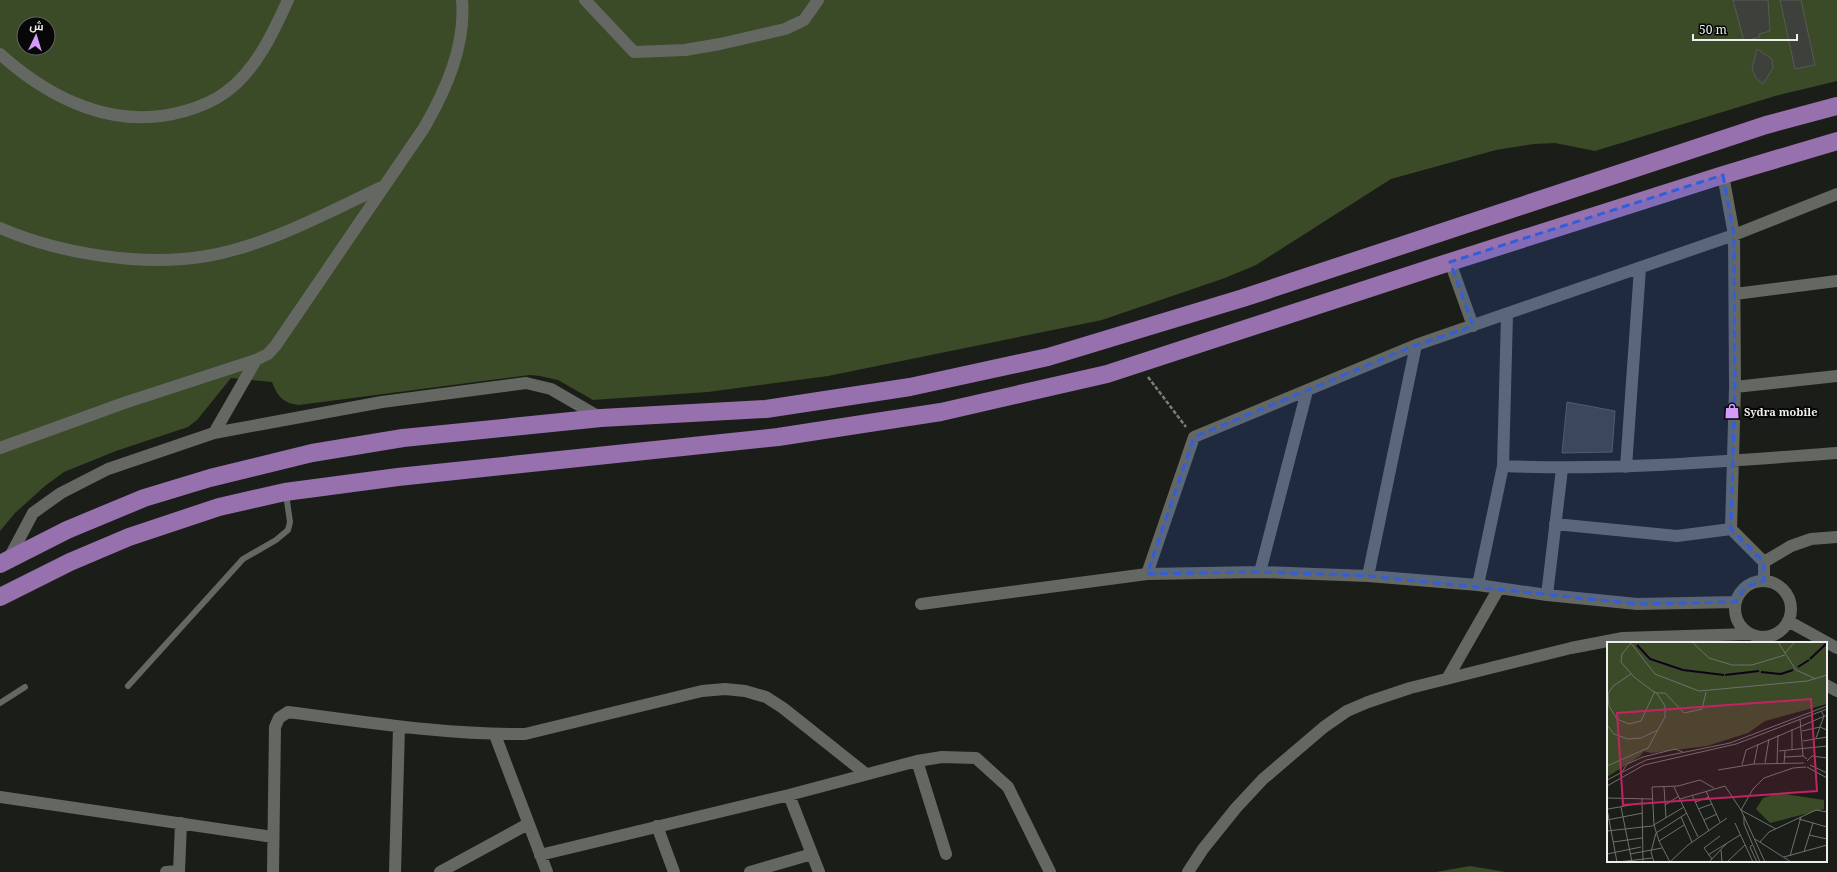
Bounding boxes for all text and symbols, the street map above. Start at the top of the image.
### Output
north arrow [16,16,56,56]
scale bar [1693,16,1797,42]
text: ش [29,18,44,33]
text: 50 m [1699,21,1727,38]
shop icon: Sydra mobile [1723,402,1741,420]
place label: Sydra mobile [1744,404,1817,419]
inset map [1607,642,1827,862]

